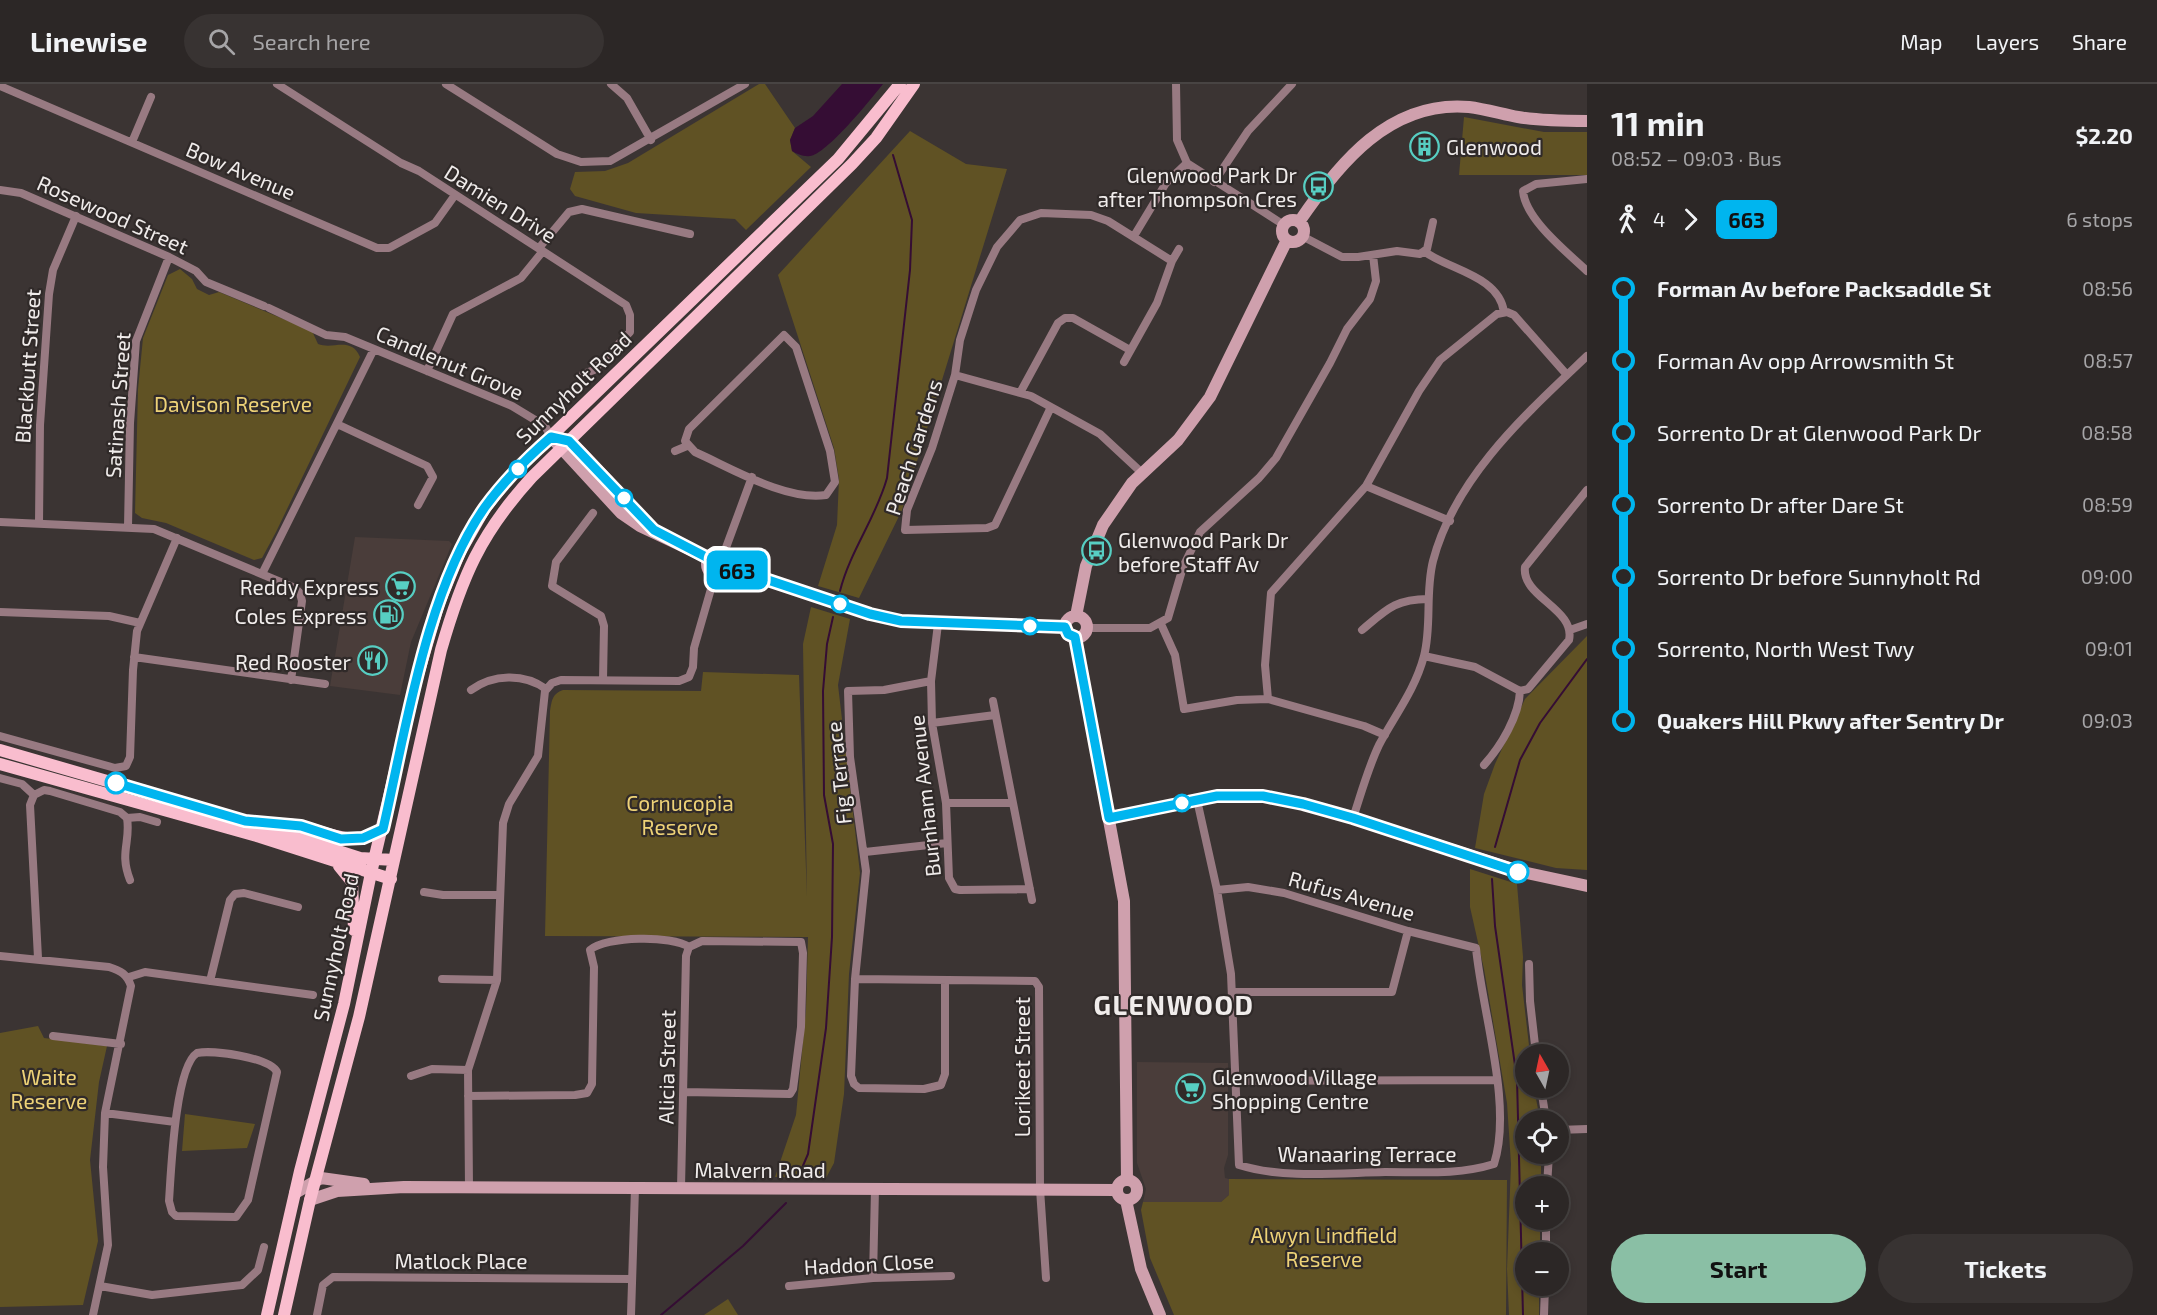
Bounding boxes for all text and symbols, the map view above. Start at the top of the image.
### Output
search box [184,14,604,68]
text: Linewise [30,24,148,58]
icon: search [205,25,238,58]
text: Search here [253,28,371,54]
text: Map [1900,29,1942,54]
text: Layers [1975,29,2039,54]
text: Share [2072,29,2127,54]
text: 11 min [1611,103,1705,143]
text: $2.20 [2075,122,2133,148]
building icon: Glenwood [1409,130,1441,162]
place label: Glenwood [1446,134,1542,159]
street label: Bow Avenue [183,136,299,204]
text: 08:52 – 09:03 · Bus [1611,146,1782,170]
street label: Damien Drive [440,159,562,247]
place label: Glenwood Park Dr after Thompson Cres [1098,162,1298,211]
street label: Rosewood Street [33,169,193,259]
bus stop icon: Glenwood Park Dr after Thompson Cres [1302,170,1334,202]
icon: walk [1611,203,1644,236]
icon: forward [1674,203,1707,236]
text: 4 [1653,207,1665,231]
text: 663 [1728,207,1765,232]
text: 6 stops [2066,207,2133,231]
text: Forman Av before Packsaddle St [1657,275,1991,301]
text: 08:56 [2082,276,2133,300]
street label: Blackbutt Street [9,288,45,444]
street label: Candlenut Grove [373,320,527,404]
street label: Sunnyholt Road [510,326,636,448]
street label: Satinash Street [99,331,135,479]
text: Forman Av opp Arrowsmith St [1657,347,1954,373]
text: 08:57 [2083,348,2133,372]
street label: Peach Gardens [879,376,947,518]
park label: Davison Reserve [154,391,312,416]
text: Sorrento Dr at Glenwood Park Dr [1657,419,1981,445]
text: 08:58 [2081,420,2133,444]
unlabelled marker [509,460,527,478]
unlabelled marker [615,489,633,507]
text: Sorrento Dr after Dare St [1657,491,1904,517]
text: 08:59 [2082,492,2133,516]
place label: Glenwood Park Dr before Staff Av [1118,527,1289,576]
bus stop icon: Glenwood Park Dr before Staff Av [1081,535,1113,567]
line badge: 663 [702,550,771,590]
text: 663 [719,558,755,583]
text: Sorrento Dr before Sunnyholt Rd [1657,563,1981,589]
text: 09:00 [2081,564,2133,588]
supermarket icon: Reddy Express [384,570,416,602]
place label: Reddy Express [240,574,379,599]
unlabelled marker [831,595,849,613]
fuel station icon: Coles Express [372,599,404,631]
place label: Coles Express [234,603,367,628]
unlabelled marker [1021,617,1039,635]
text: Sorrento, North West Twy [1657,635,1914,661]
text: 09:01 [2085,636,2133,660]
restaurant icon: Red Rooster [356,645,388,677]
place label: Red Rooster [235,649,352,674]
text: Quakers Hill Pkwy after Sentry Dr [1657,707,2004,733]
text: 09:03 [2082,708,2133,732]
street label: Burnham Avenue [903,714,945,878]
street label: Fig Terrace [820,720,856,826]
unlabelled marker [105,772,127,794]
park label: Cornucopia Reserve [626,790,734,839]
unlabelled marker [1173,794,1191,812]
unlabelled marker [1507,861,1529,883]
street label: Rufus Avenue [1286,865,1418,925]
street label: Sunnyholt Road [307,871,363,1023]
district label: GLENWOOD [1094,988,1254,1020]
street label: Lorikeet Street [1009,997,1034,1137]
street label: Alicia Street [653,1010,679,1124]
north arrow [1515,1044,1569,1098]
map controls [1515,1044,1569,1296]
park label: Waite Reserve [11,1064,87,1113]
place label: Glenwood Village Shopping Centre [1212,1064,1377,1113]
supermarket icon: Glenwood Village Shopping Centre [1175,1072,1207,1104]
button: locate [1515,1110,1569,1164]
street label: Wanaaring Terrace [1277,1141,1457,1166]
street label: Malvern Road [694,1157,826,1182]
button: + [1515,1176,1569,1230]
park label: Alwyn Lindfield Reserve [1251,1222,1397,1271]
button: Start [1611,1234,1866,1303]
button: Tickets [1878,1234,2133,1303]
button: − [1515,1242,1569,1296]
street label: Haddon Close [803,1247,935,1279]
street label: Matlock Place [394,1248,528,1273]

